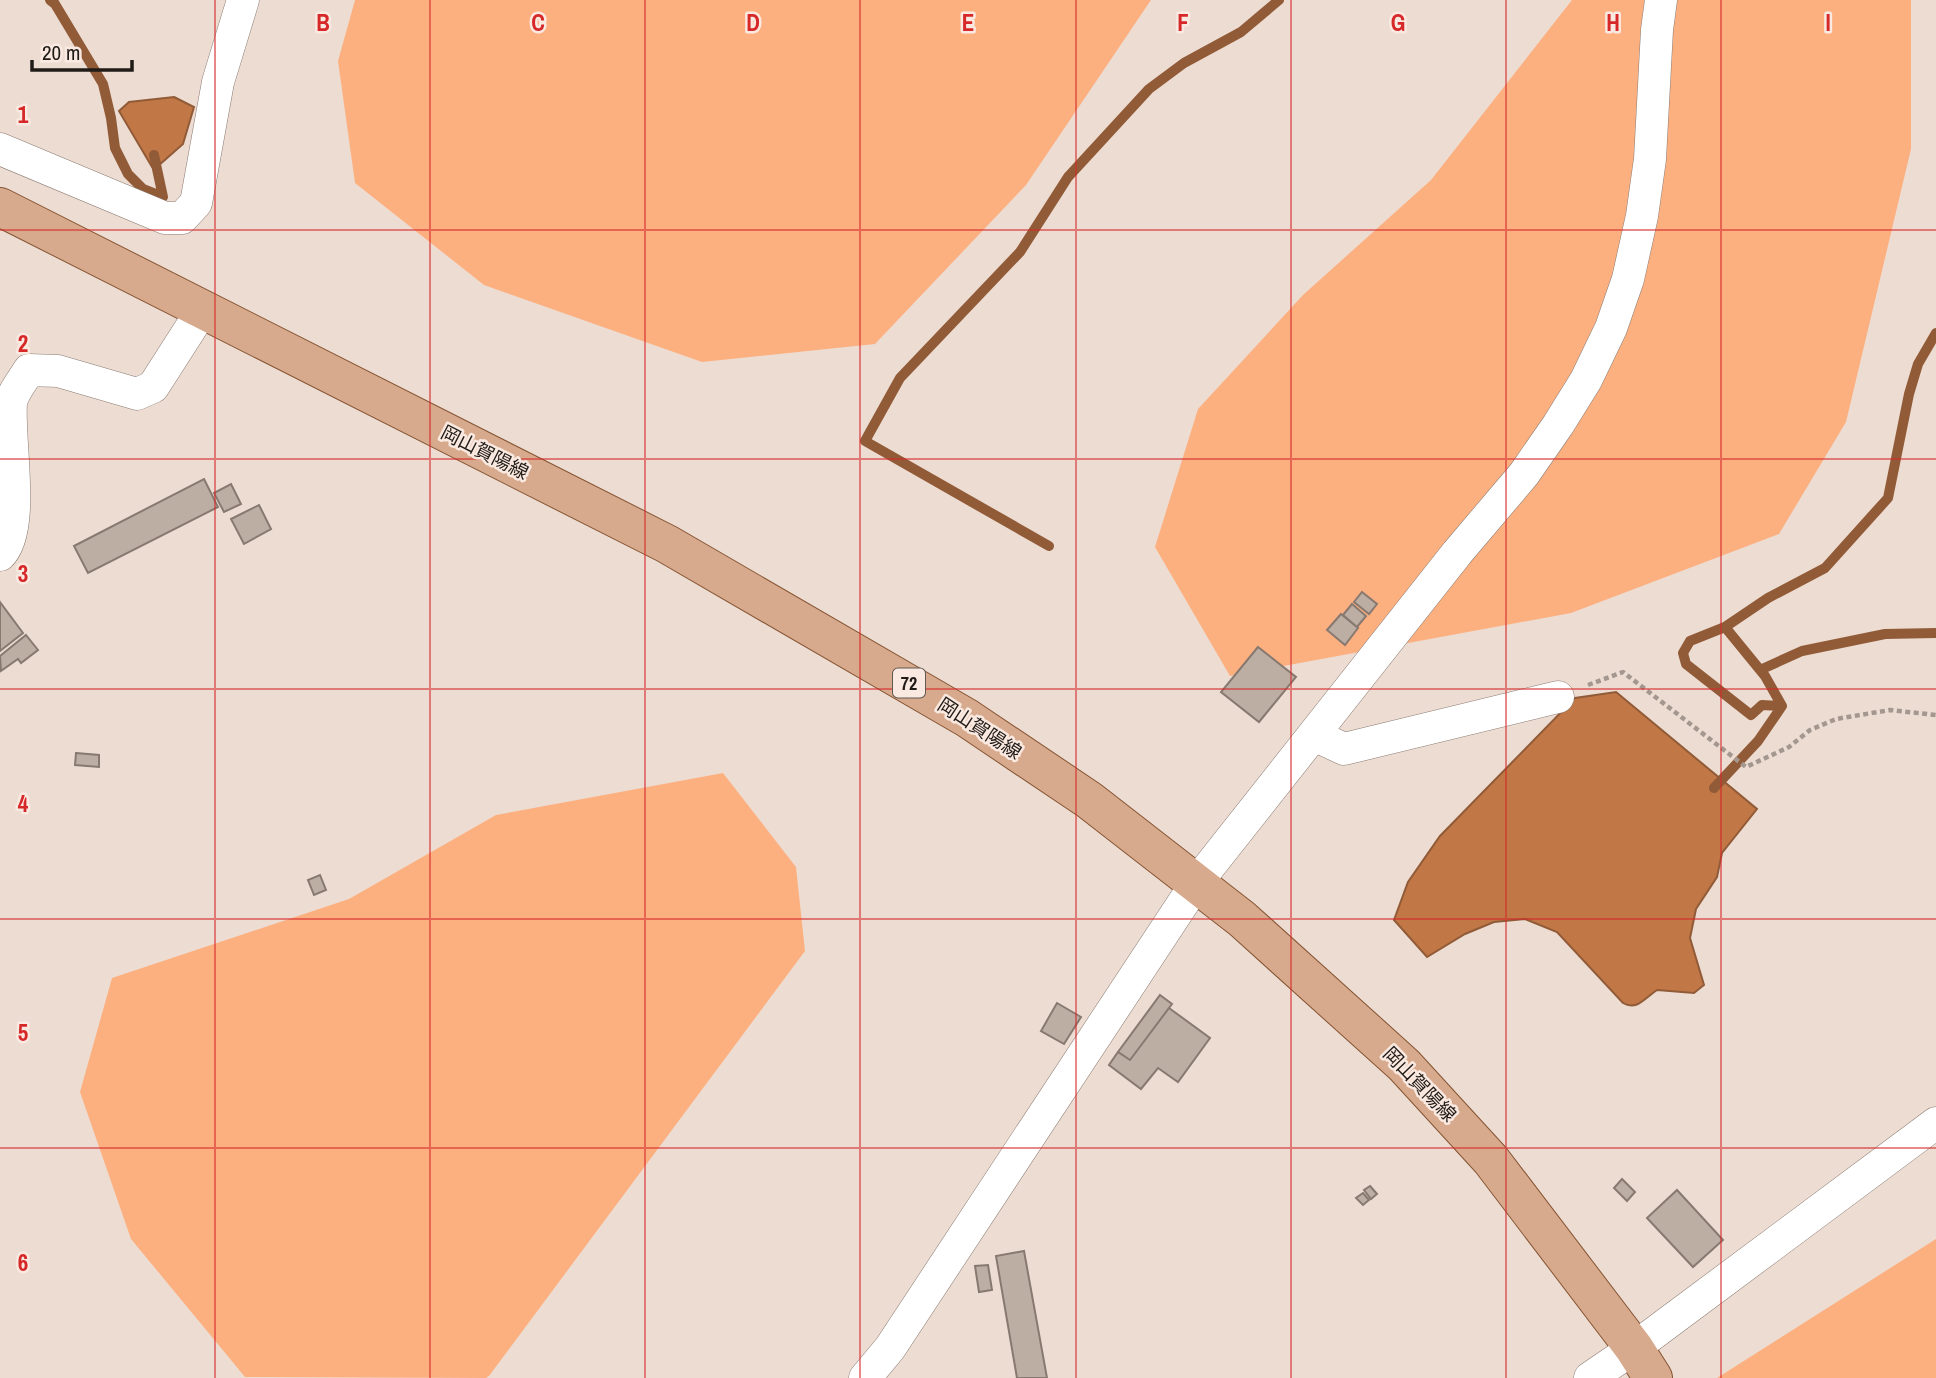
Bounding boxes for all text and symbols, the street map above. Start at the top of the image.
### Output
text: B [316,7,330,38]
text: C [531,7,545,38]
text: D [746,7,760,38]
text: E [962,7,974,38]
text: F [1177,7,1189,38]
text: G [1391,7,1405,38]
text: H [1606,7,1620,38]
text: I [1825,7,1831,38]
scale bar [32,28,131,72]
text: 20 m [42,38,80,67]
text: 1 [18,99,29,130]
text: 2 [18,328,28,359]
street label: 岡山賀陽線 [437,419,533,485]
text: 3 [18,558,28,589]
road number: 72 [893,668,925,698]
street label: 岡山賀陽線 [933,691,1027,765]
text: 4 [18,788,29,819]
text: 5 [18,1017,28,1048]
street label: 岡山賀陽線 [1378,1041,1462,1127]
text: 6 [18,1247,28,1278]

